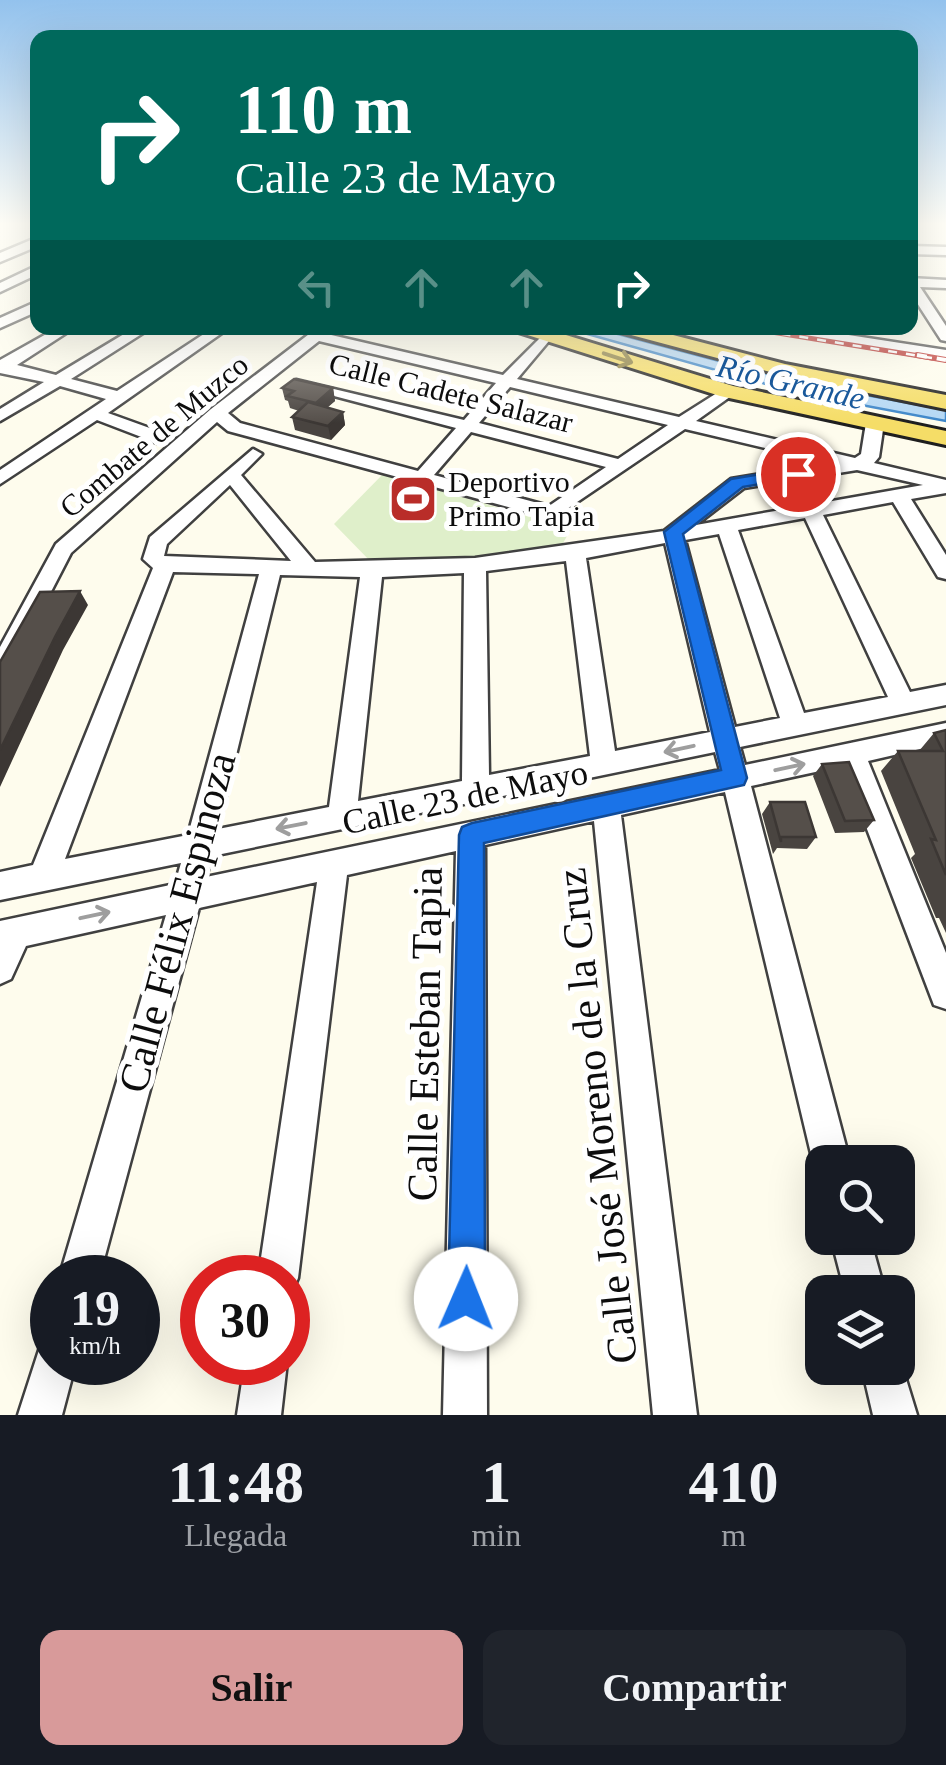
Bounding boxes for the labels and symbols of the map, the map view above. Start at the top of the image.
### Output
street label: Calle Cadete Salazar [326,346,576,439]
street label: Combate de Muzco [53,347,254,524]
water label: Río Grande [713,347,868,416]
one-way arrow [601,350,633,368]
pin [756,432,841,517]
place label: Deportivo Primo Tapia [448,465,595,532]
sports icon: Deportivo Primo Tapia [387,473,439,525]
one-way arrow [664,741,696,760]
street label: Calle Félix Espinoza [109,747,245,1097]
street label: Calle 23 de Mayo [339,752,591,843]
one-way arrow [773,756,805,775]
one-way arrow [276,817,308,836]
street label: Calle Esteban Tapia [399,866,451,1202]
street label: Calle José Moreno de la Cruz [548,866,646,1366]
one-way arrow [78,905,110,923]
position arrow [414,1247,518,1351]
speed limit sign: 30 [180,1255,310,1385]

